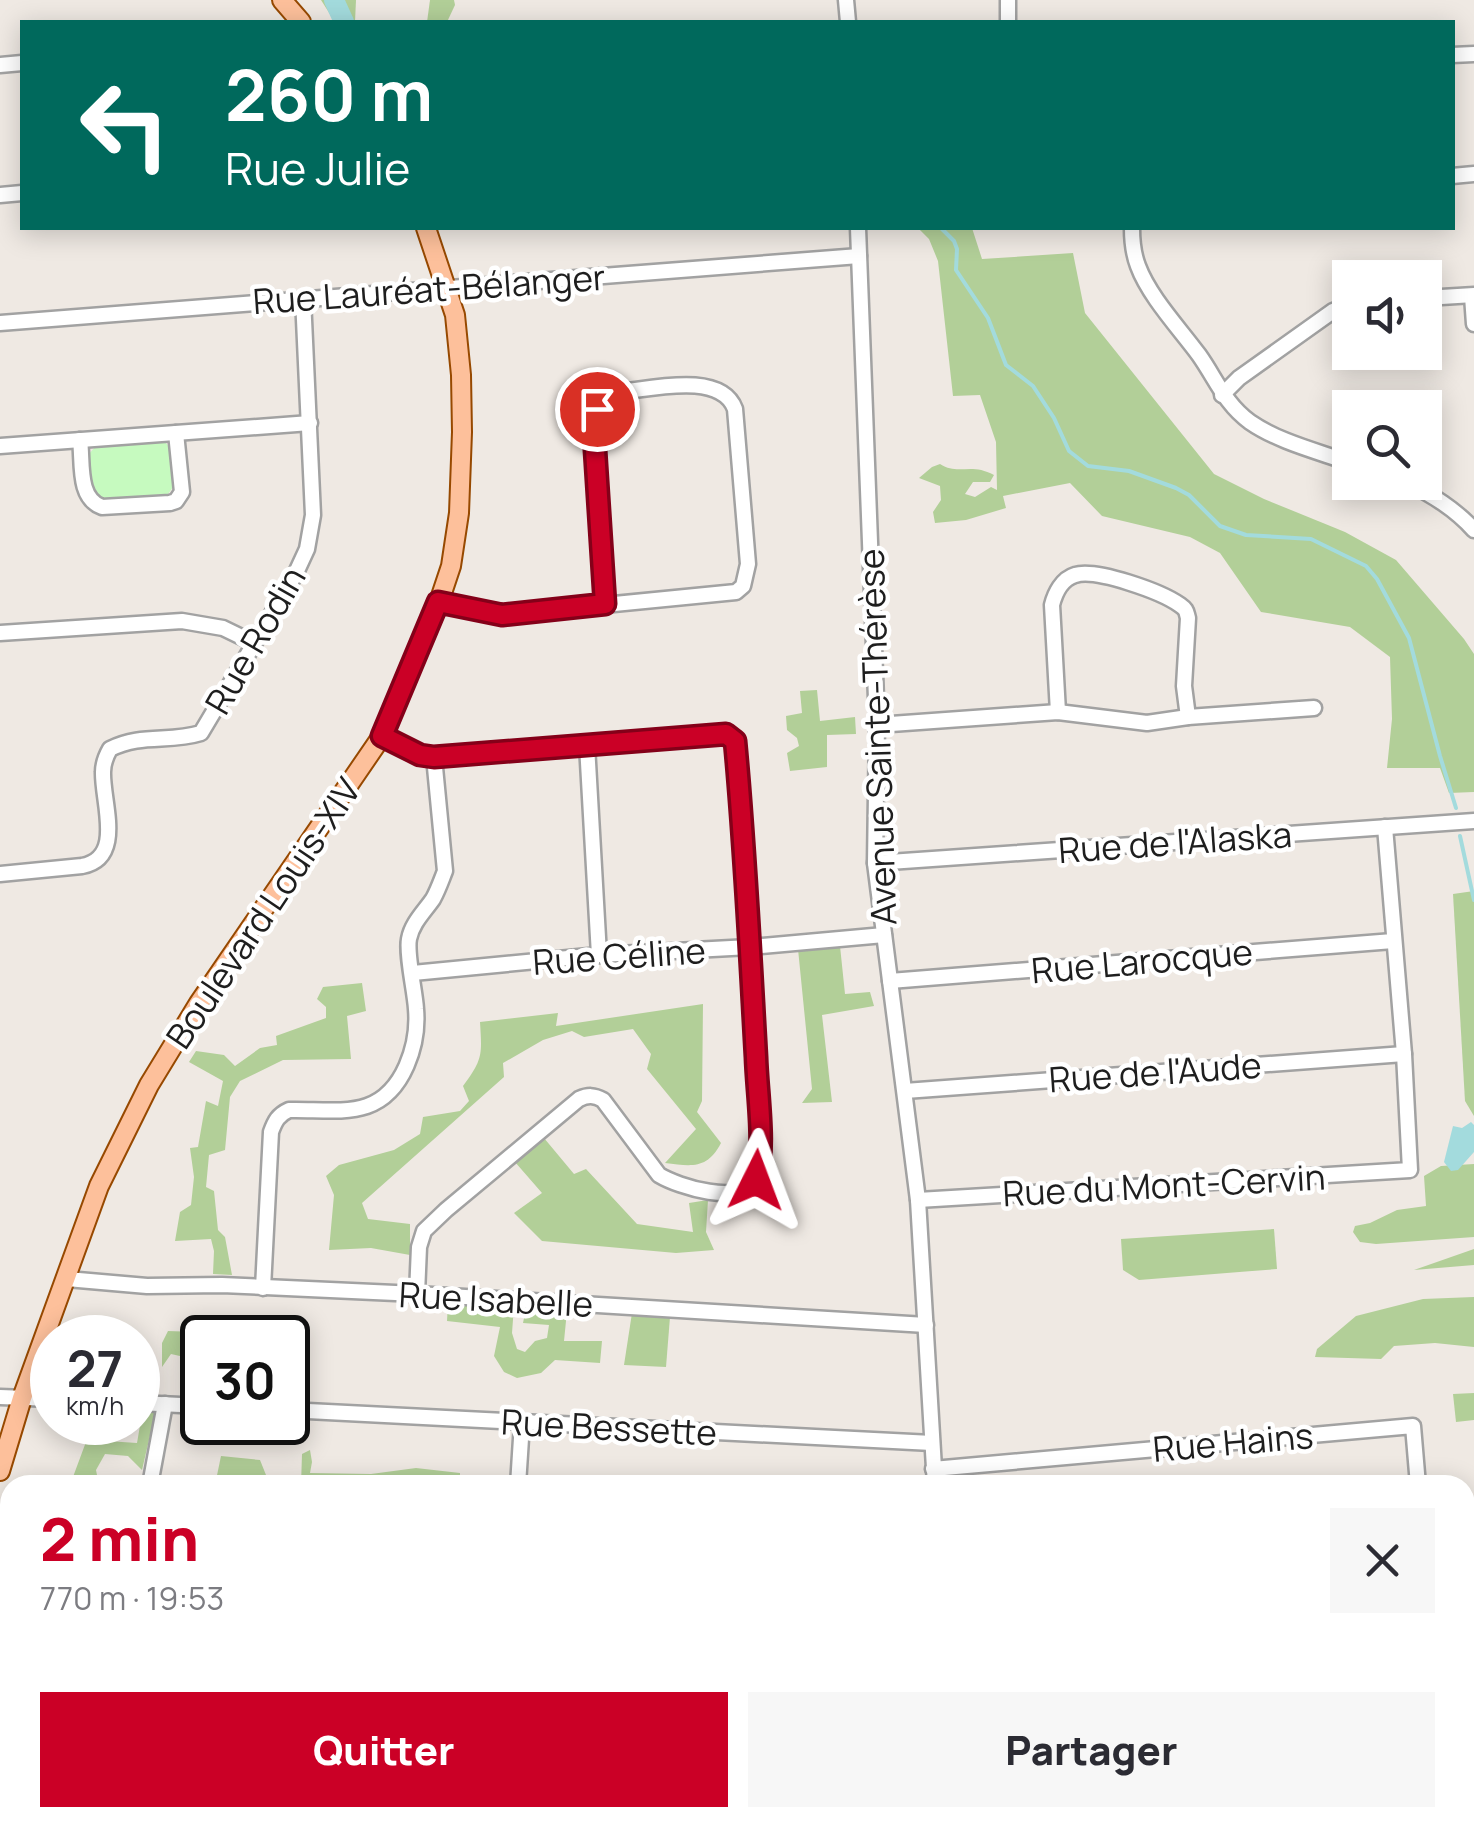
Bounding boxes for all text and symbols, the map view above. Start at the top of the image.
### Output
text: 260 m [225,46,433,142]
icon: left [60,60,190,190]
text: Rue Julie [225,137,410,199]
street label: Rue Lauréat-Bélanger [251,253,607,325]
map controls [1332,260,1442,500]
button: sound [1332,260,1442,370]
pin [555,367,640,452]
icon: arrive [570,382,625,437]
button: search [1332,390,1442,500]
street label: Avenue Sainte-Thérèse [846,548,908,926]
street label: Rue Rodin [194,558,316,722]
street label: Boulevard Louis-XIV [155,768,371,1058]
street label: Rue de l'Alaska [1057,810,1293,874]
street label: Rue Céline [531,926,707,986]
street label: Rue Larocque [1029,927,1255,995]
street label: Rue de l'Aude [1047,1041,1263,1103]
position arrow [704,1128,808,1232]
street label: Rue du Mont-Cervin [1001,1153,1327,1217]
street label: Rue Isabelle [398,1270,594,1328]
speed limit sign: 30 [180,1315,310,1445]
text: 27 [67,1334,123,1402]
text: km/h [66,1388,124,1423]
street label: Rue Bessette [500,1397,718,1457]
street label: Rue Hains [1151,1411,1315,1473]
text: 2 min [40,1497,199,1579]
button: close [1330,1508,1435,1613]
text: 770 m · 19:53 [40,1576,224,1620]
button: Quitter [40,1692,728,1807]
button: Partager [748,1692,1435,1807]

